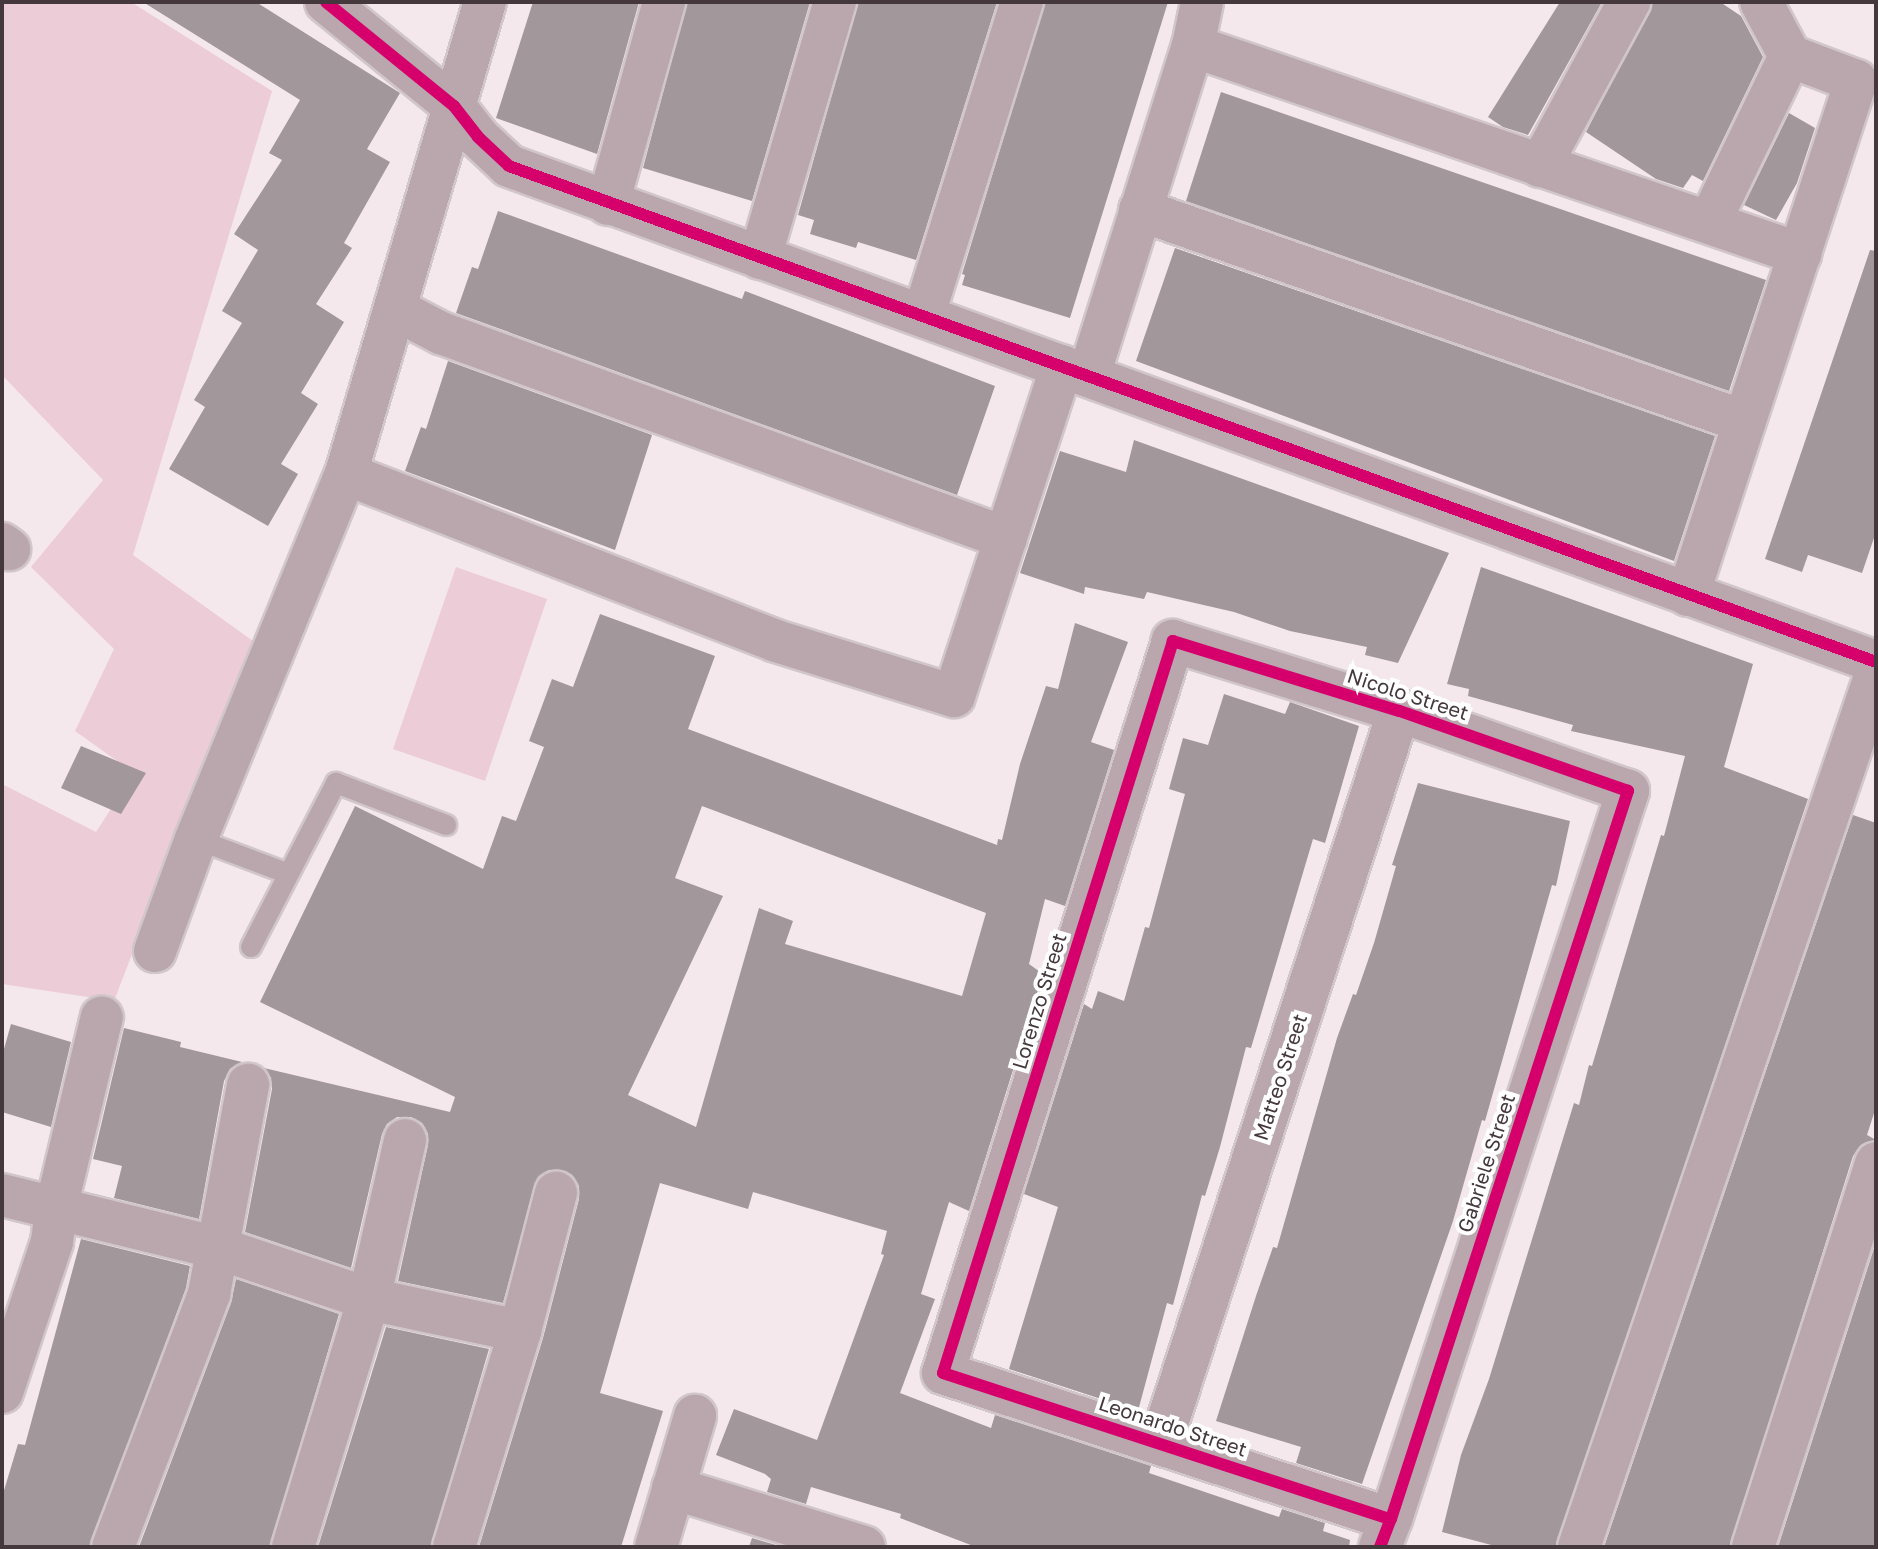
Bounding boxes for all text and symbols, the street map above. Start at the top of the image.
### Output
street label: Nicolo Street [1344,663,1472,725]
street label: Lorenzo Street [1007,930,1071,1072]
street label: Matteo Street [1248,1011,1312,1143]
street label: Gabriele Street [1452,1091,1520,1235]
street label: Leonardo Street [1096,1391,1250,1461]

